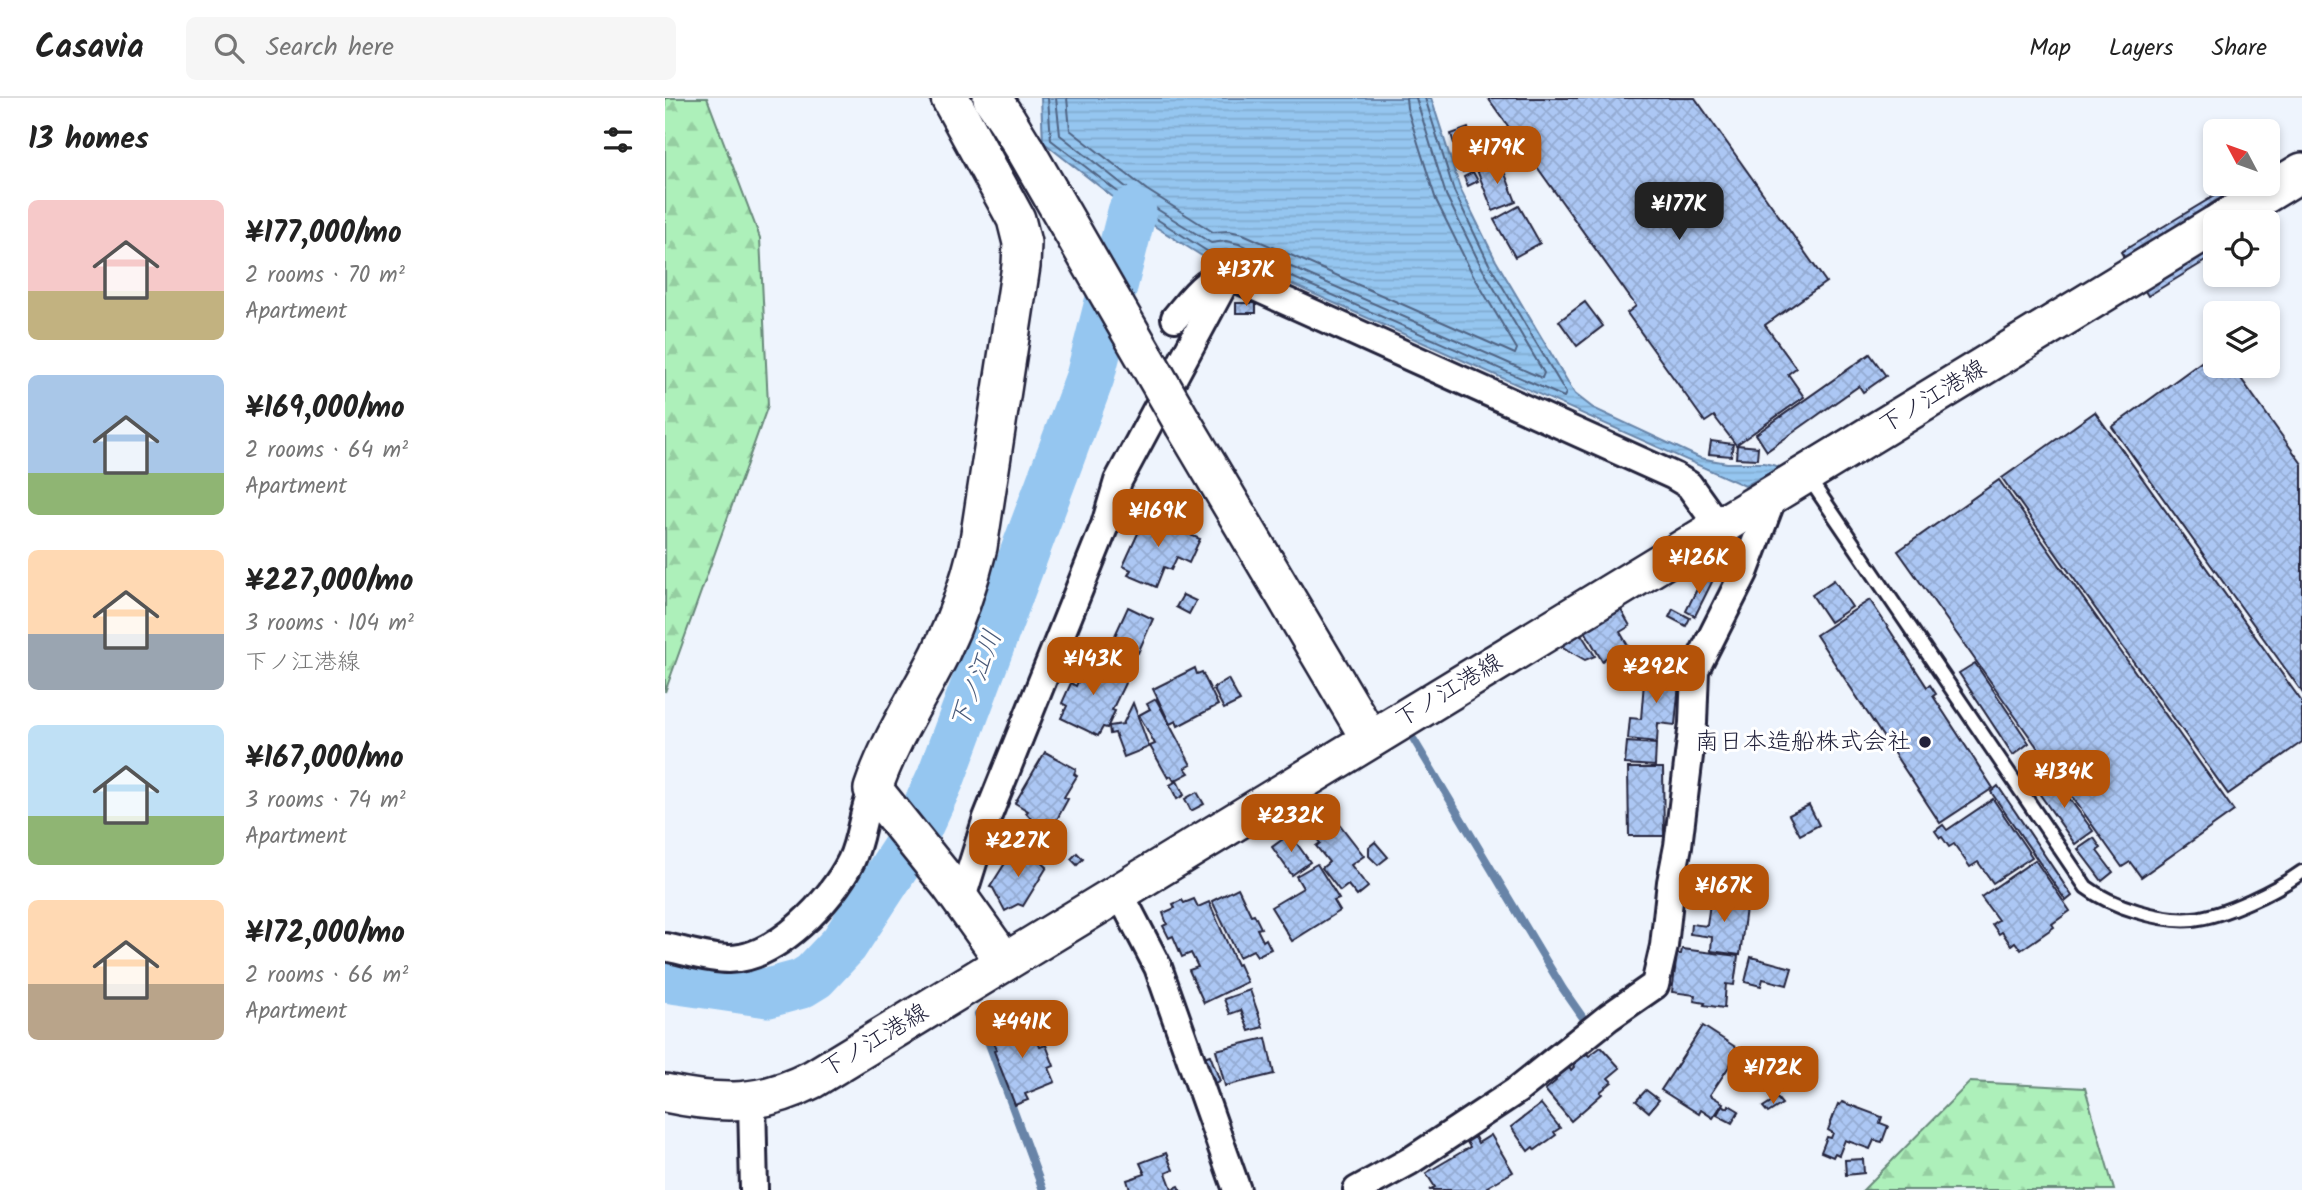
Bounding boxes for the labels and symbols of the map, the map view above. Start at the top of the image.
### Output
north arrow [2203,119,2280,196]
pin: ¥179K [1448,126,1546,186]
pin: ¥177K [1630,183,1728,242]
pin: ¥137K [1197,248,1295,308]
street label: 下ノ江港線 [1872,349,1994,445]
pin: ¥169K [1109,490,1207,549]
pin: ¥126K [1650,536,1748,596]
water label: 下ノ江川 [939,624,1015,736]
pin: ¥143K [1044,638,1142,697]
street label: 下ノ江港線 [1388,643,1510,739]
pin: ¥292K [1607,646,1705,705]
place label: 南日本造船株式会社 [1695,723,1911,762]
marker: 南日本造船株式会社 [1917,734,1933,750]
pin: ¥134K [2015,750,2113,810]
pin: ¥232K [1242,794,1340,854]
pin: ¥227K [969,820,1067,879]
pin: ¥167K [1675,864,1773,924]
street label: 下ノ江港線 [814,993,936,1089]
pin: ¥441K [973,1000,1071,1060]
pin: ¥172K [1724,1046,1822,1106]

